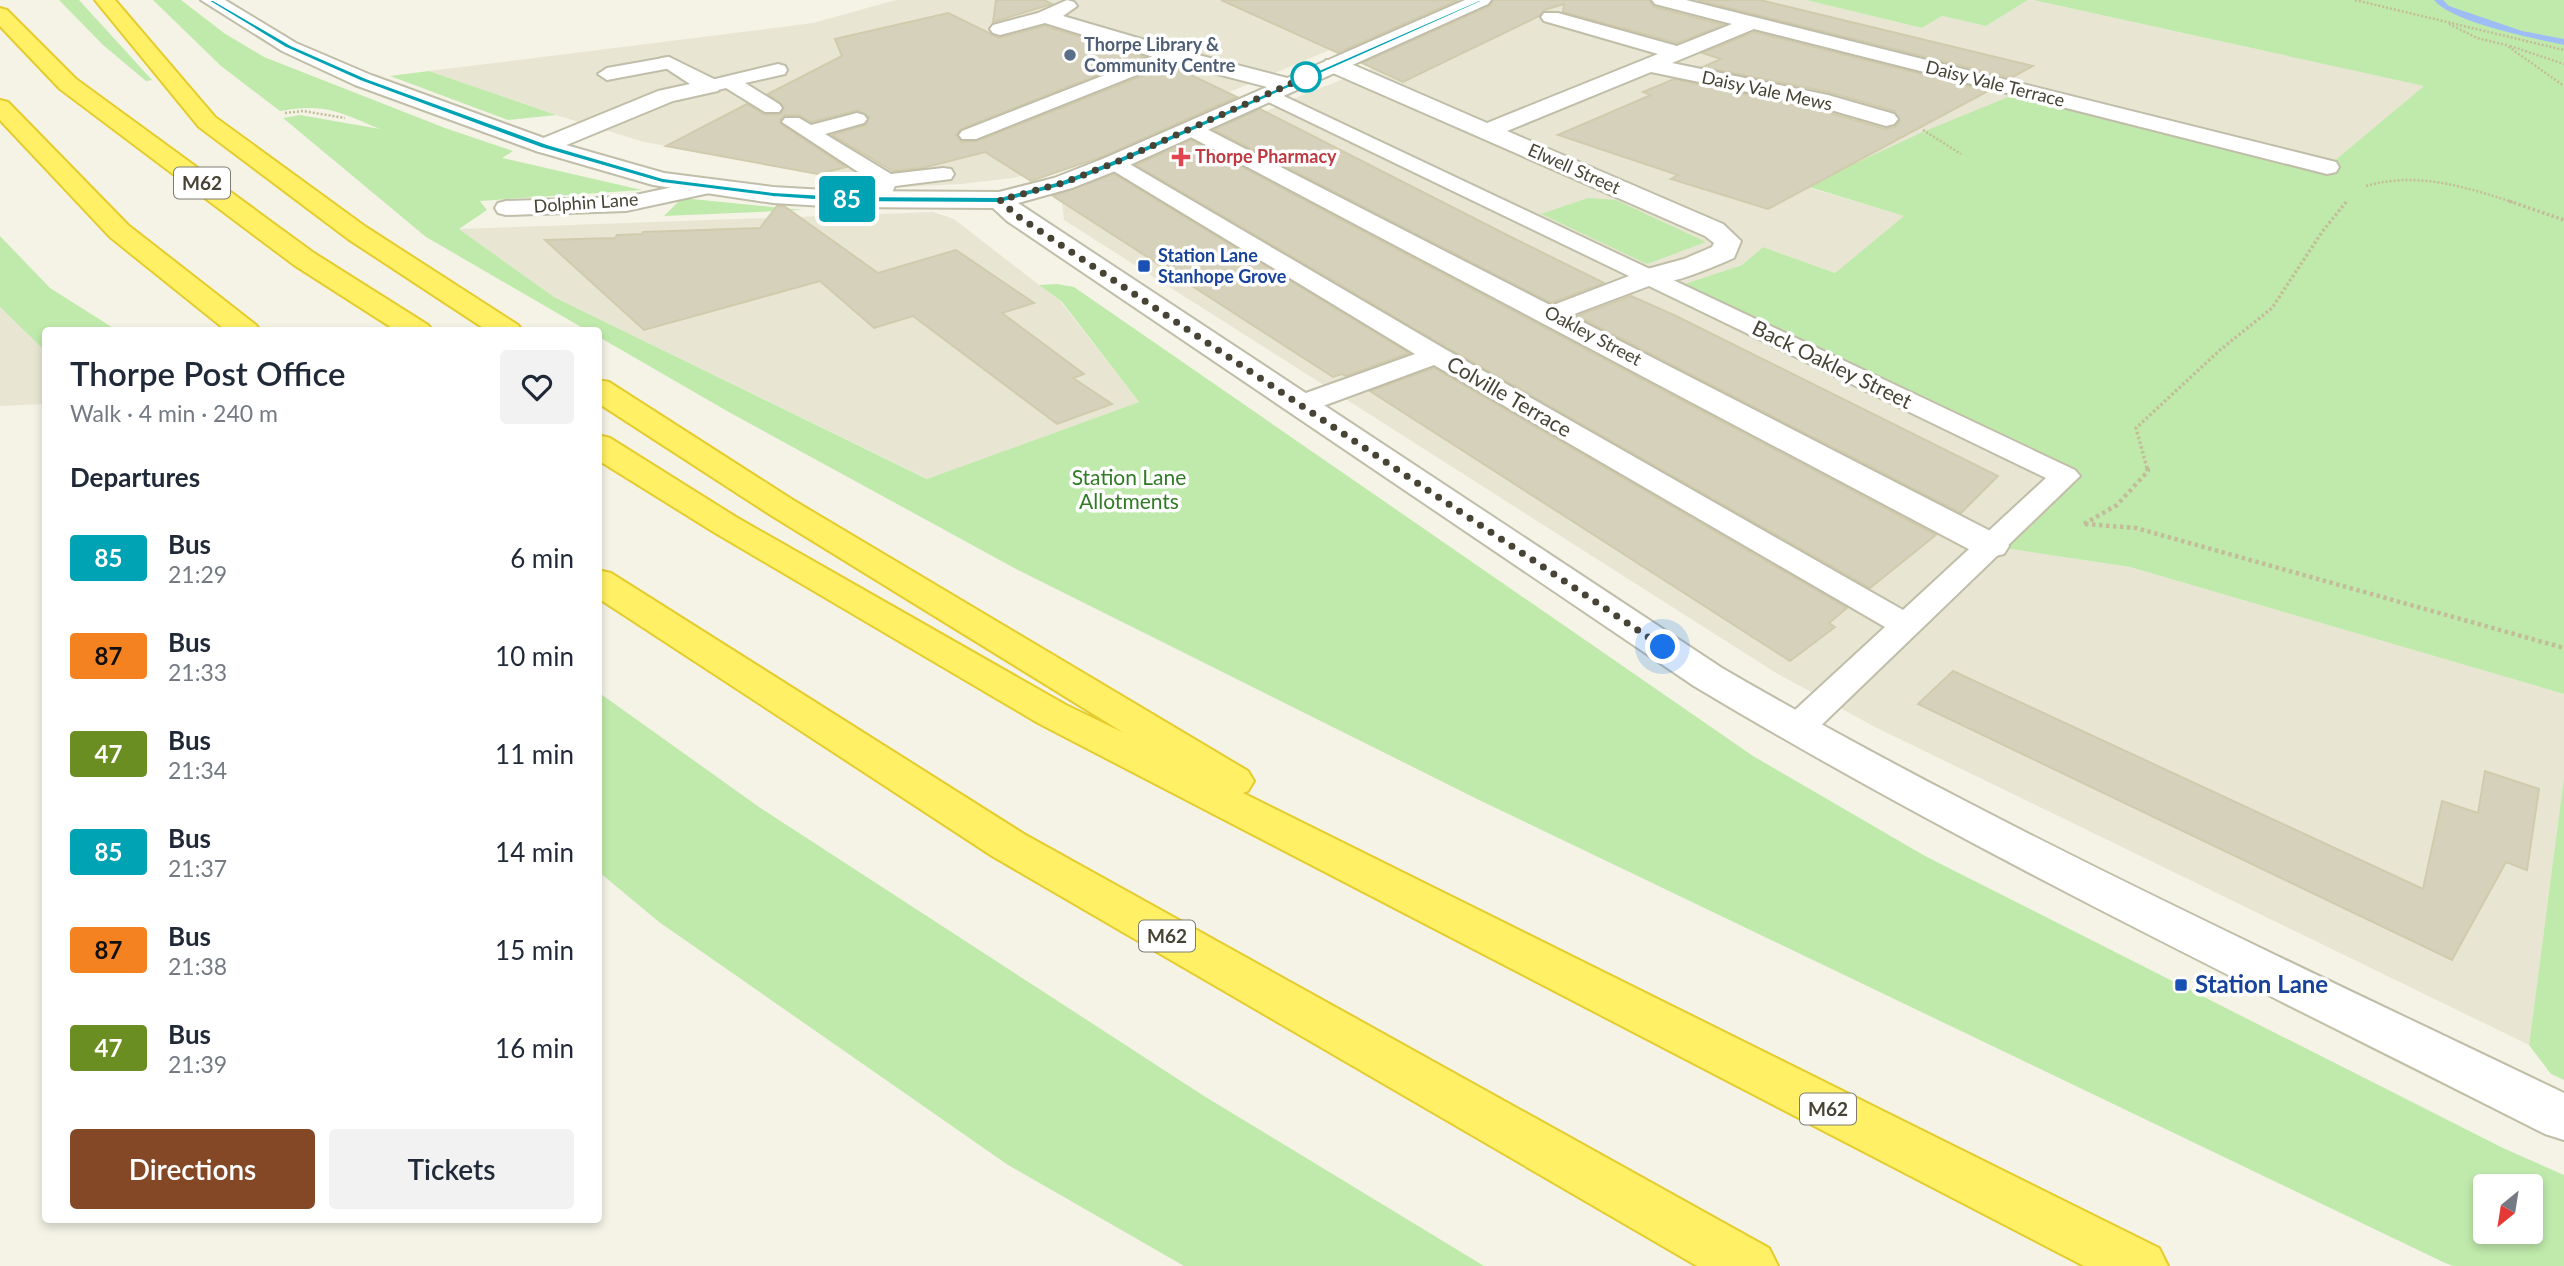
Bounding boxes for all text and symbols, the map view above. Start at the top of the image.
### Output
place label: Thorpe Library & Community Centre [1084,33,1236,76]
marker: Thorpe Library & Community Centre [1062,47,1078,63]
street label: Daisy Vale Terrace [1923,55,2067,111]
unlabelled marker [1291,62,1321,92]
street label: Daisy Vale Mews [1700,65,1835,115]
street label: Elwell Street [1525,138,1624,198]
place label: Thorpe Pharmacy [1195,145,1337,167]
marker: Thorpe Pharmacy [1173,149,1189,165]
road number: M62 [174,168,230,198]
line badge: 85 [816,176,878,222]
text: 85 [833,184,861,213]
street label: Dolphin Lane [533,187,639,217]
place label: Station Lane Stanhope Grove [1158,244,1287,287]
marker: Station Lane Stanhope Grove [1136,258,1152,274]
street label: Oakley Street [1541,300,1646,370]
street label: Back Oakley Street [1749,314,1917,413]
button: heart [500,350,574,424]
street label: Colville Terrace [1443,350,1576,441]
text: Thorpe Post Office [70,353,346,393]
text: Walk · 4 min · 240 m [70,399,278,427]
text: Departures [70,461,200,493]
park label: Station Lane Allotments [1072,464,1186,513]
text: Bus [168,528,211,560]
text: 6 min [510,542,574,574]
text: 85 [95,543,122,572]
text: 21:29 [168,560,227,588]
text: Bus [168,626,211,658]
your location [1645,629,1680,664]
text: 10 min [495,640,574,672]
text: 87 [95,641,122,670]
text: 21:33 [168,658,227,686]
text: Bus [168,724,211,756]
text: 11 min [495,738,574,770]
text: 47 [95,739,122,768]
text: 21:34 [168,756,227,784]
text: Bus [168,822,211,854]
text: 14 min [495,836,574,868]
text: 85 [95,837,122,866]
text: 21:37 [168,854,227,882]
text: Bus [168,920,211,952]
road number: M62 [1139,920,1195,952]
text: 15 min [495,934,574,966]
text: 87 [95,935,122,964]
text: 21:38 [168,952,227,980]
place label: Station Lane [2195,969,2328,998]
marker: Station Lane [2173,977,2189,993]
text: Bus [168,1018,211,1050]
text: 16 min [495,1032,574,1064]
text: 47 [95,1033,122,1062]
text: 21:39 [168,1050,227,1078]
road number: M62 [1800,1093,1856,1124]
button: Directions [70,1129,315,1209]
button: Tickets [329,1129,574,1209]
north arrow [2473,1174,2543,1244]
map controls [2473,1174,2543,1244]

